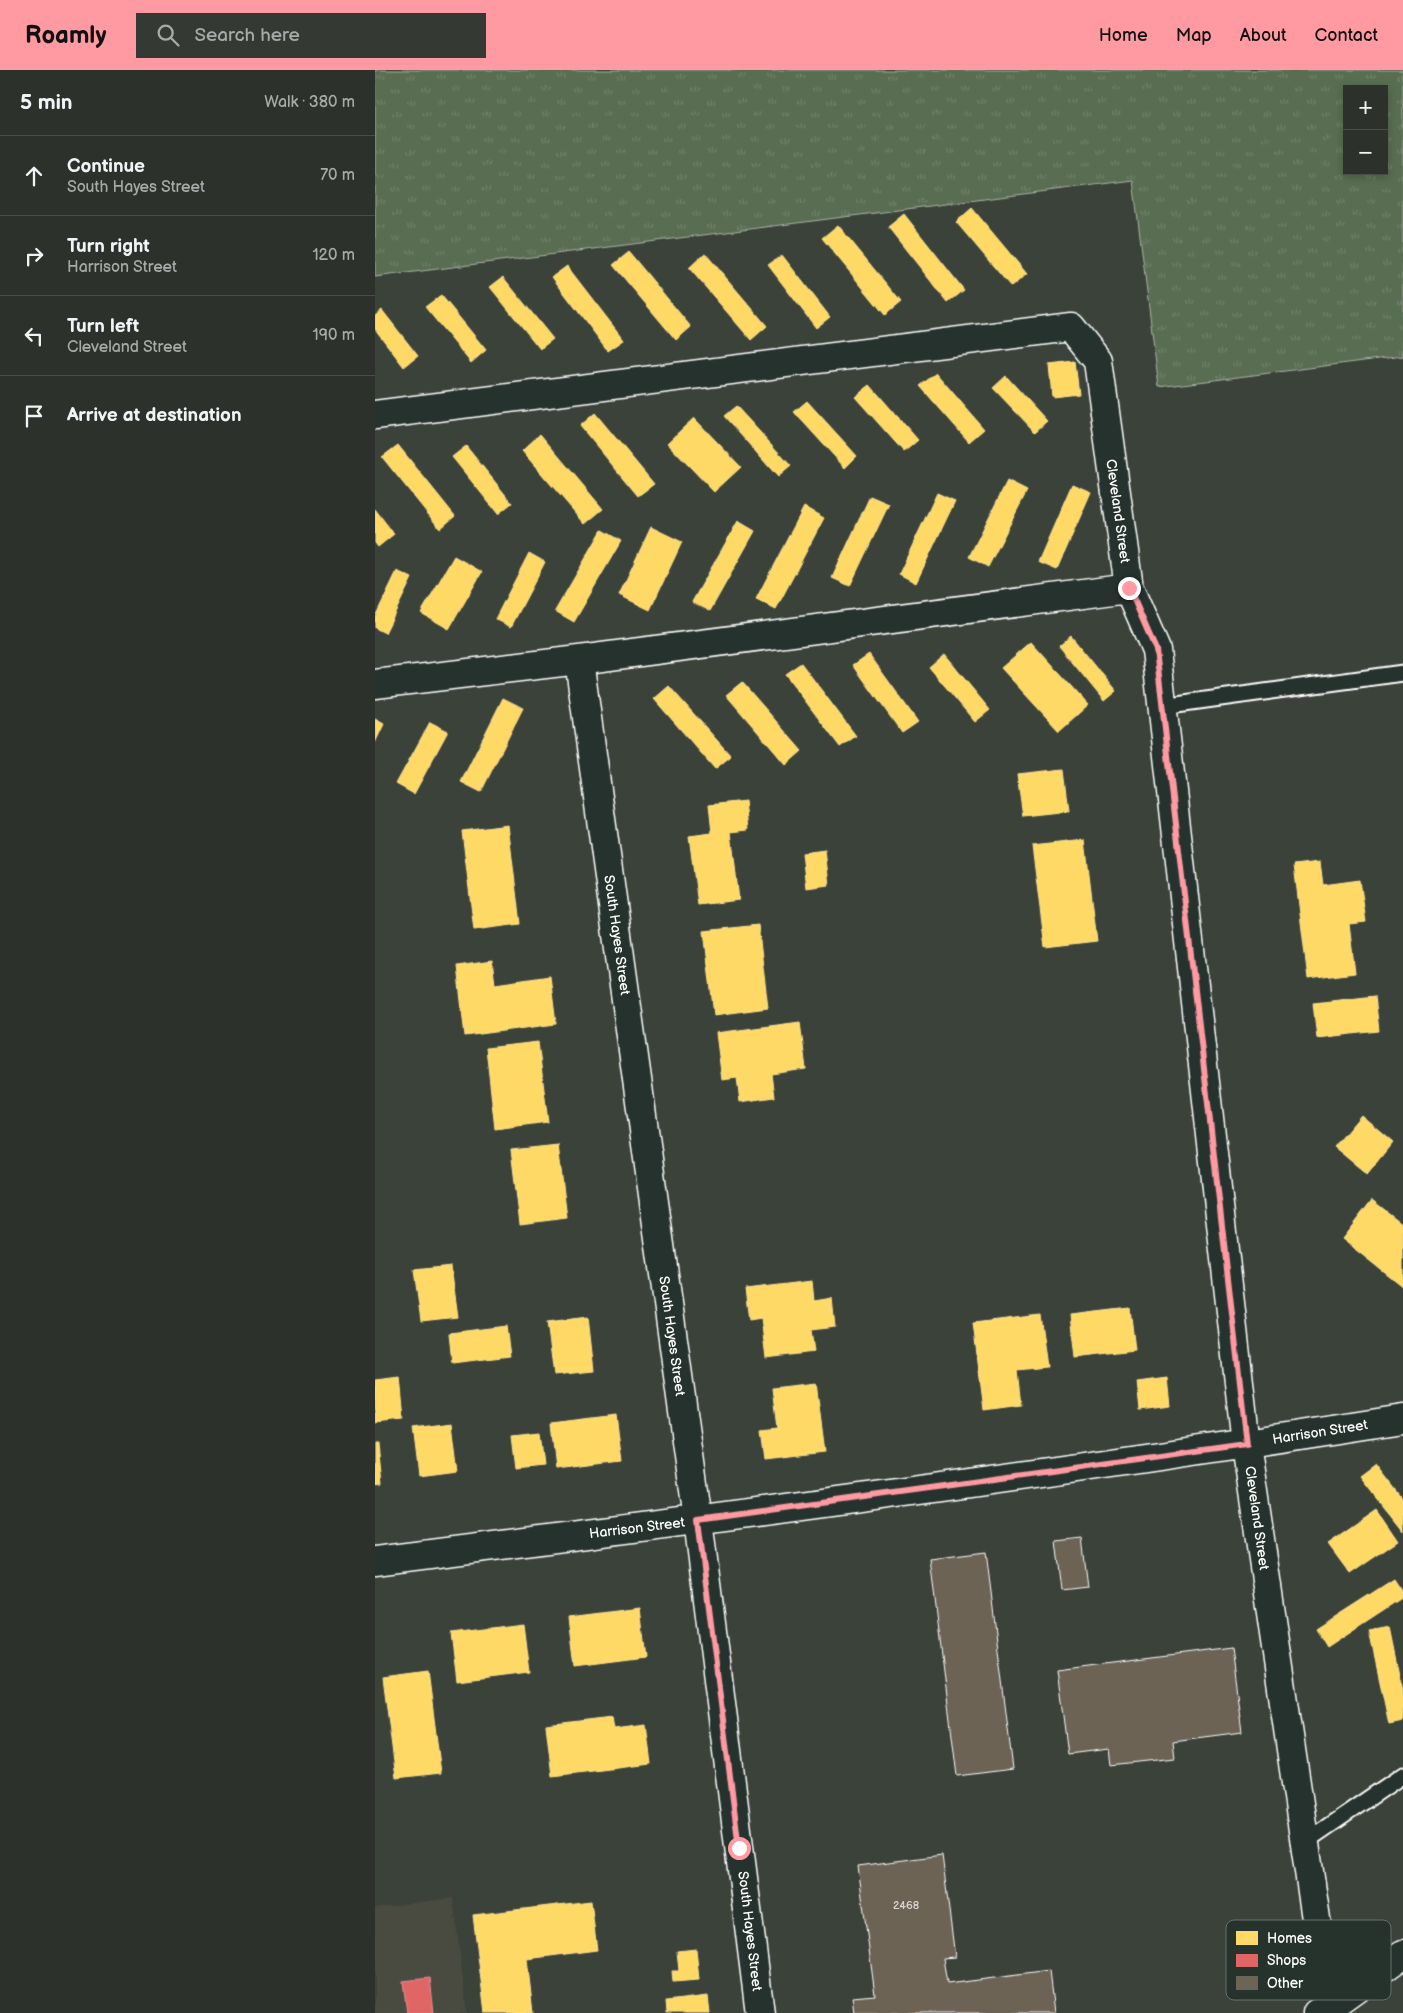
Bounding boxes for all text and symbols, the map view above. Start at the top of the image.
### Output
search box [136,13,486,58]
text: Roamly [25,21,106,50]
icon: search [154,21,182,49]
text: Search here [194,24,300,47]
text: Home [1099,25,1148,46]
text: Map [1176,25,1212,46]
text: About [1240,25,1287,46]
text: Contact [1315,25,1378,46]
map controls [1343,85,1388,175]
button: + [1343,85,1388,130]
text: 5 min [20,90,73,115]
text: Walk · 380 m [264,93,355,112]
button: − [1343,130,1388,175]
text: Continue [67,155,145,178]
icon: ahead [20,162,48,190]
text: 70 m [320,166,355,185]
text: South Hayes Street [67,178,205,197]
text: Turn right [67,235,150,258]
icon: right [20,242,48,270]
text: 120 m [312,246,355,265]
text: Harrison Street [67,258,177,277]
text: Turn left [67,315,139,338]
icon: left [20,322,48,350]
text: 190 m [313,326,355,345]
text: Cleveland Street [67,338,187,357]
icon: arrive [20,402,48,430]
text: Arrive at destination [67,404,242,427]
street label: Cleveland Street [1102,458,1134,565]
route end [1118,577,1141,600]
street label: South Hayes Street [600,874,634,997]
street label: South Hayes Street [655,1275,689,1398]
street label: Harrison Street [1271,1416,1370,1448]
street label: Cleveland Street [1241,1465,1273,1572]
street label: Harrison Street [588,1514,687,1542]
route start [728,1837,751,1860]
street label: South Hayes Street [734,1870,766,1993]
house number: 2468 [893,1899,919,1912]
legend [1226,1920,1391,2000]
text: Homes [1267,1930,1312,1947]
text: Shops [1267,1952,1306,1969]
text: Other [1267,1975,1304,1992]

